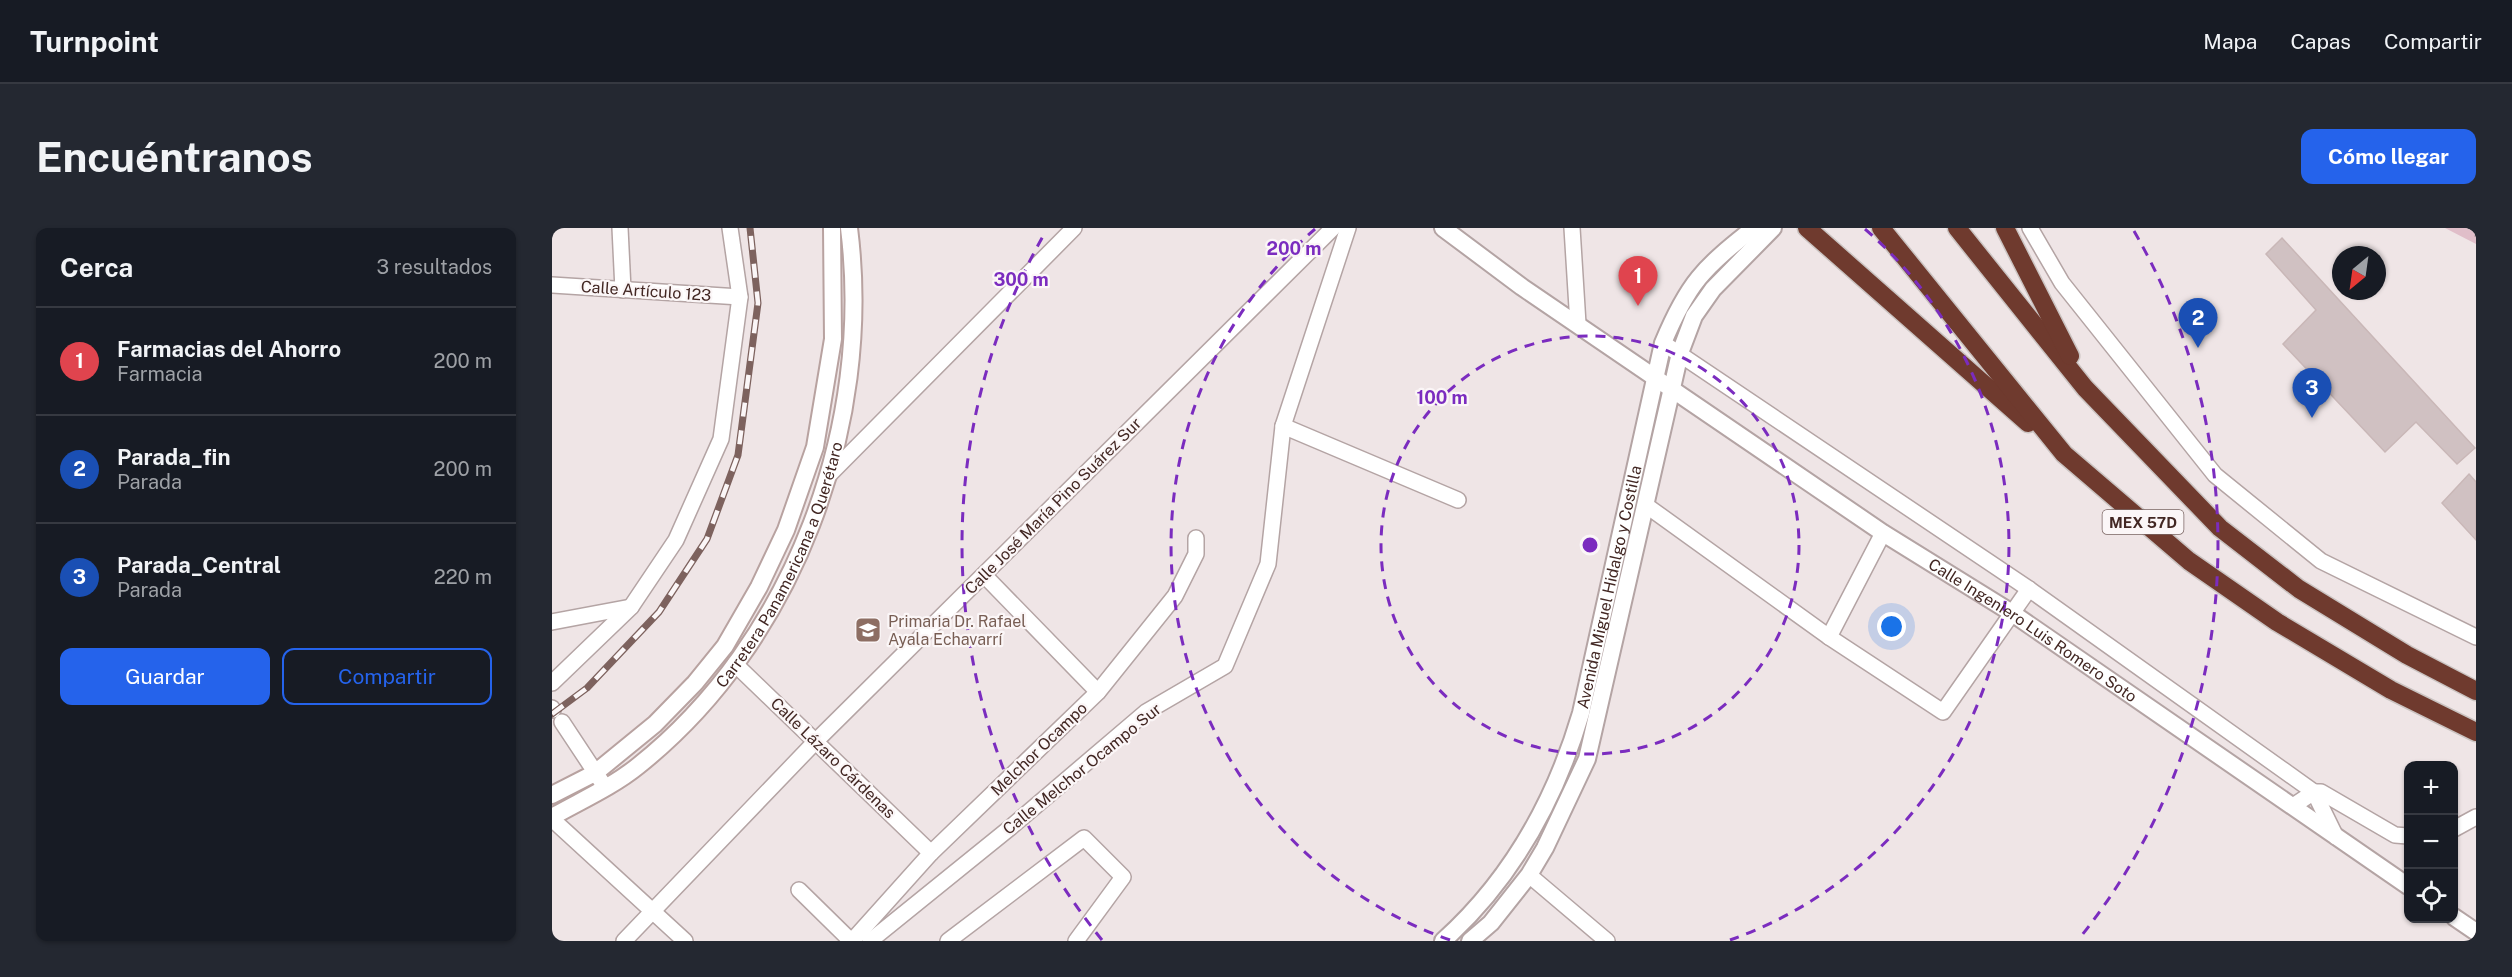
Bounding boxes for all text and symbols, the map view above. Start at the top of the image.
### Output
text: Turnpoint [30,25,159,58]
text: Mapa [2203,29,2257,54]
text: Capas [2290,29,2351,54]
text: Compartir [2384,29,2482,54]
button: Cómo llegar [2301,129,2476,184]
text: Encuéntranos [36,132,313,181]
text: 200 m [1267,238,1321,259]
north arrow [2332,246,2386,300]
text: Cerca [60,252,133,283]
text: 3 resultados [376,255,492,279]
pin: 1 [1618,256,1658,306]
text: 300 m [993,269,1049,290]
street label: Calle Artículo 123 [580,277,712,305]
pin: 2 [2178,298,2218,348]
text: Farmacias del Ahorro [117,336,341,362]
text: 1 [75,349,84,373]
text: 200 m [434,349,492,373]
text: Farmacia [117,362,203,386]
pin: 3 [2292,368,2332,418]
text: 100 m [1416,387,1468,408]
street label: Calle José María Pino Suárez Sur [961,414,1145,598]
street label: Carretera Panamericana a Querétaro [712,440,846,691]
text: Parada_fin [117,444,231,470]
text: 2 [73,457,86,481]
text: 200 m [434,457,492,481]
street label: Avenida Miguel Hidalgo y Costilla [1573,463,1645,711]
text: Parada [117,470,182,494]
road number: MEX 57D [2102,510,2184,534]
centre of rings [1580,535,1600,555]
text: Parada_Central [117,552,281,578]
street label: Calle Ingeniero Luis Romero Soto [1925,554,2141,706]
text: 3 [73,565,86,589]
text: 220 m [434,565,492,589]
text: Parada [117,578,182,602]
place label: Primaria Dr. Rafael Ayala Echavarrí [888,612,1026,649]
your location [1877,612,1906,641]
school or university icon: Primaria Dr. Rafael Ayala Echavarrí [853,615,883,645]
button: Guardar [60,648,270,705]
button: Compartir [282,648,492,705]
street label: Calle Lázaro Cárdenas [767,694,899,822]
street label: Melchor Ocampo [987,698,1091,800]
street label: Calle Melchor Ocampo Sur [999,699,1165,839]
map controls [2404,761,2458,923]
button: + [2404,761,2458,815]
button: − [2404,815,2458,869]
button: locate [2404,869,2458,923]

